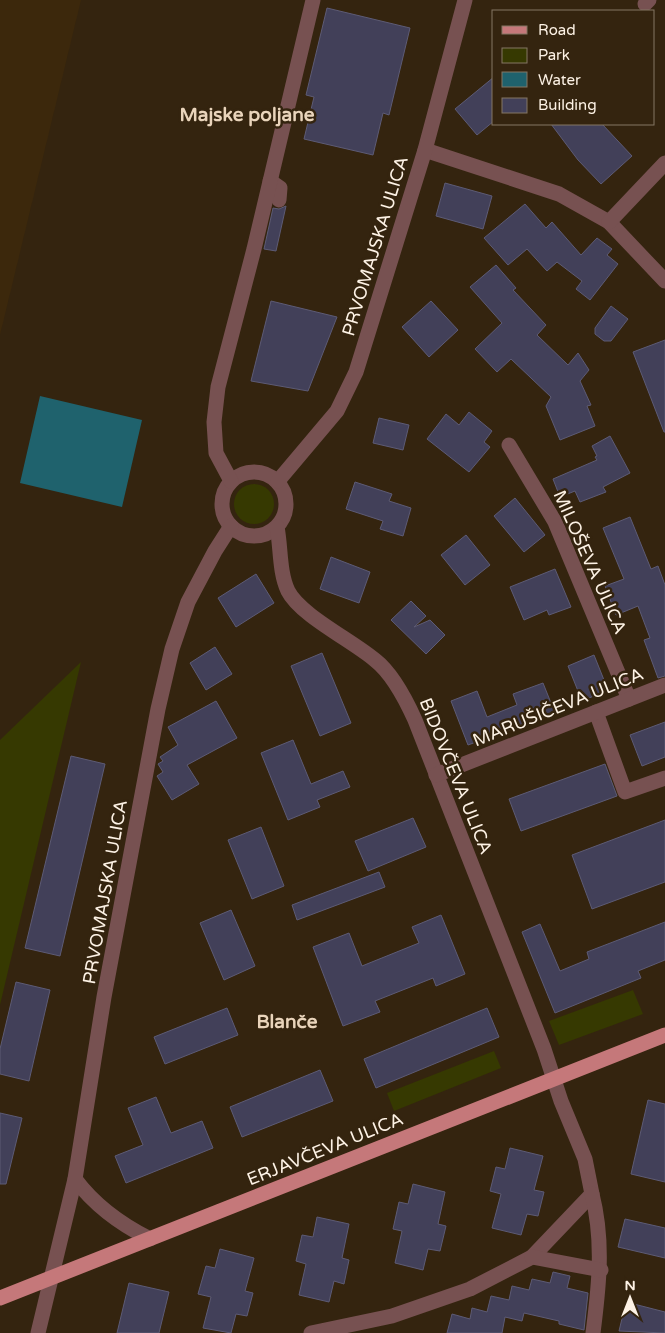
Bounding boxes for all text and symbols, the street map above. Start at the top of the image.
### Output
legend [492,10,655,125]
text: Road [538,21,576,39]
text: Park [538,46,570,64]
text: Water [538,71,581,89]
text: Building [538,96,597,114]
district label: Majske poljane [180,104,315,127]
street label: PRVOMAJSKA ULICA [337,153,413,339]
street label: MILOŠEVA ULICA [548,487,632,637]
street label: MARUŠIČEVA ULICA [469,663,647,751]
street label: BIDOVČEVA ULICA [415,695,497,857]
street label: PRVOMAJSKA ULICA [78,798,132,986]
district label: Blanče [257,1011,318,1033]
street label: ERJAVČEVA ULICA [244,1108,406,1190]
north arrow [605,1273,655,1323]
text: N [624,1277,636,1294]

